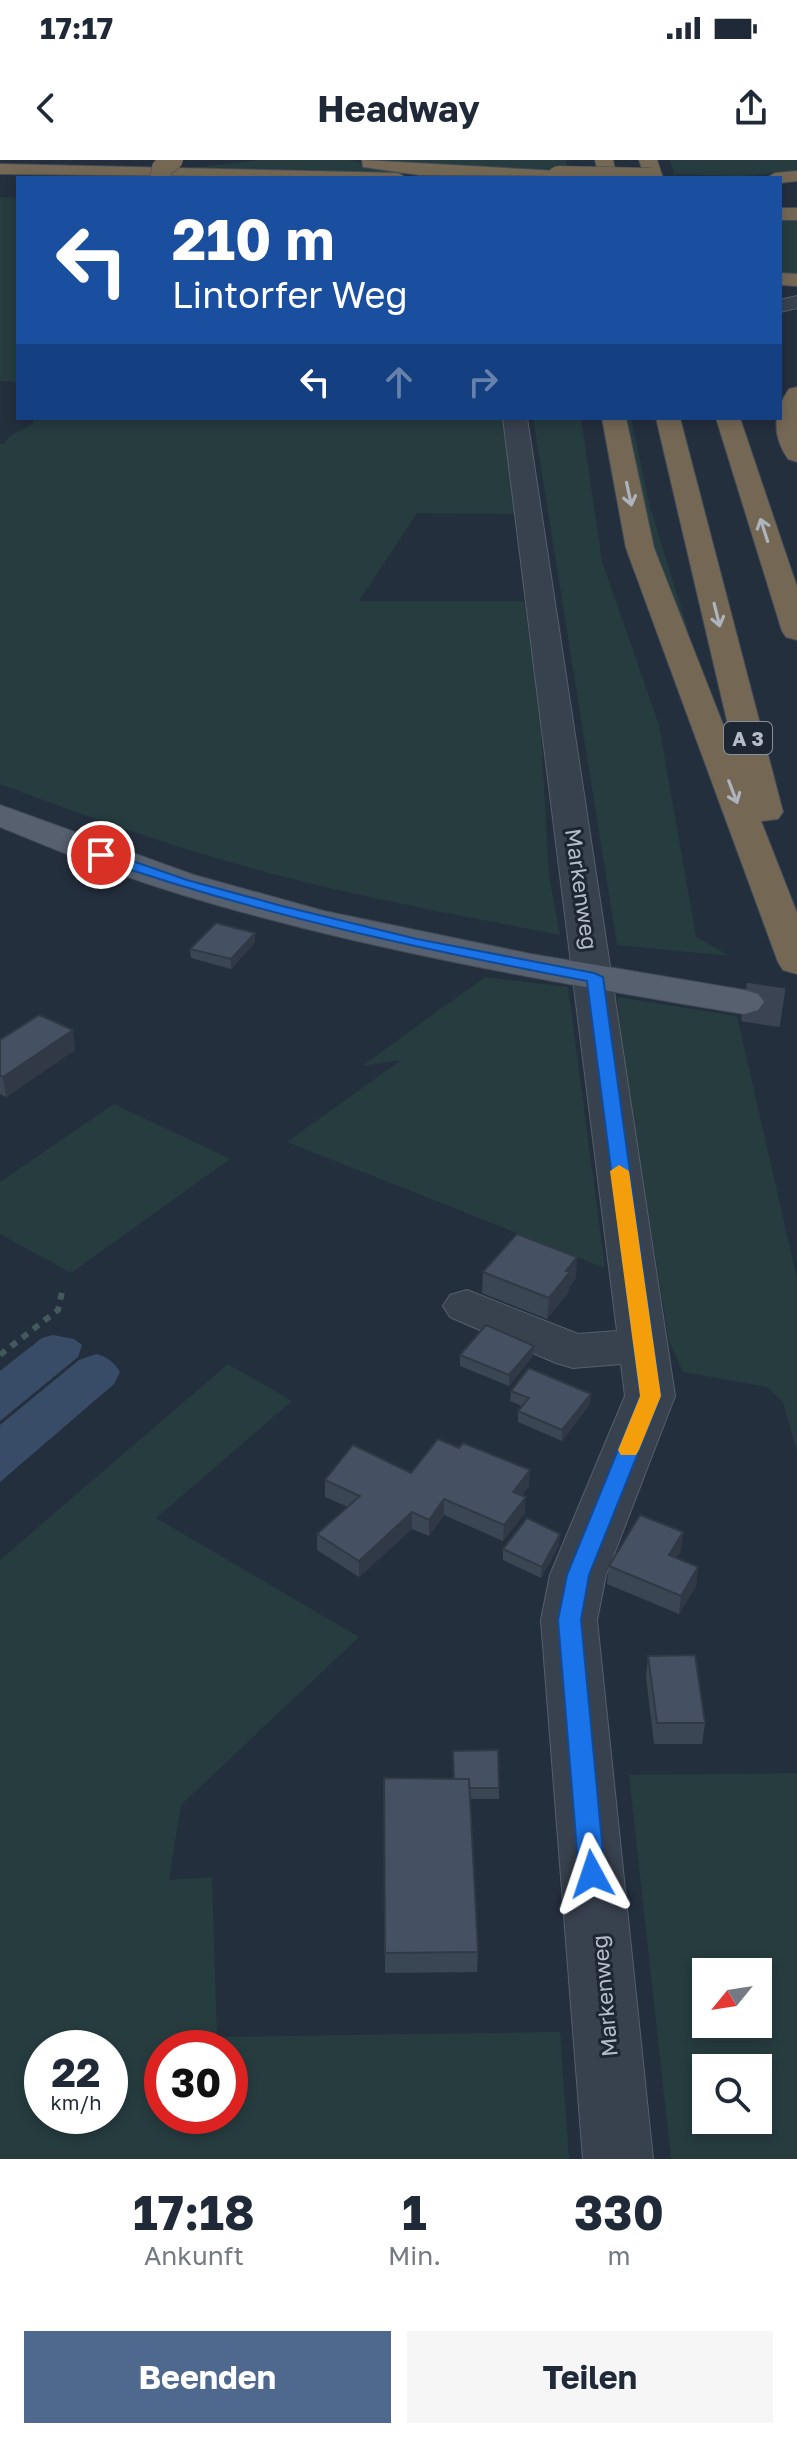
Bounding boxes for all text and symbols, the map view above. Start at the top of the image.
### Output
text: 17:17 [40,10,113,46]
icon: back [24,86,68,130]
icon: share [729,86,773,130]
text: Headway [317,87,480,130]
text: 210 m [172,205,334,272]
icon: left [40,208,144,312]
text: Lintorfer Weg [172,273,408,316]
icon: left [293,360,337,404]
icon: ahead [377,360,421,404]
icon: right [461,360,505,404]
one-way arrow [622,481,637,507]
one-way arrow [756,518,771,544]
one-way arrow [711,602,726,628]
road number: A 3 [724,722,772,754]
one-way arrow [727,779,741,804]
pin [67,821,135,889]
street label: Markenweg [560,827,604,951]
icon: arrive [79,833,123,877]
position arrow [550,1832,634,1916]
street label: Markenweg [585,1934,623,2058]
north arrow [692,1958,772,2038]
map controls [692,1958,772,2134]
speed limit sign: 30 [144,2030,248,2134]
text: 22 [52,2048,100,2096]
button: search [692,2054,772,2134]
text: km/h [51,2090,101,2114]
text: 17:18 [133,2183,255,2241]
text: 1 [402,2183,427,2241]
text: 330 [574,2183,664,2241]
text: Ankunft [144,2240,244,2271]
text: Min. [388,2240,441,2271]
text: m [607,2240,630,2271]
button: Beenden [24,2331,391,2423]
button: Teilen [407,2331,773,2423]

